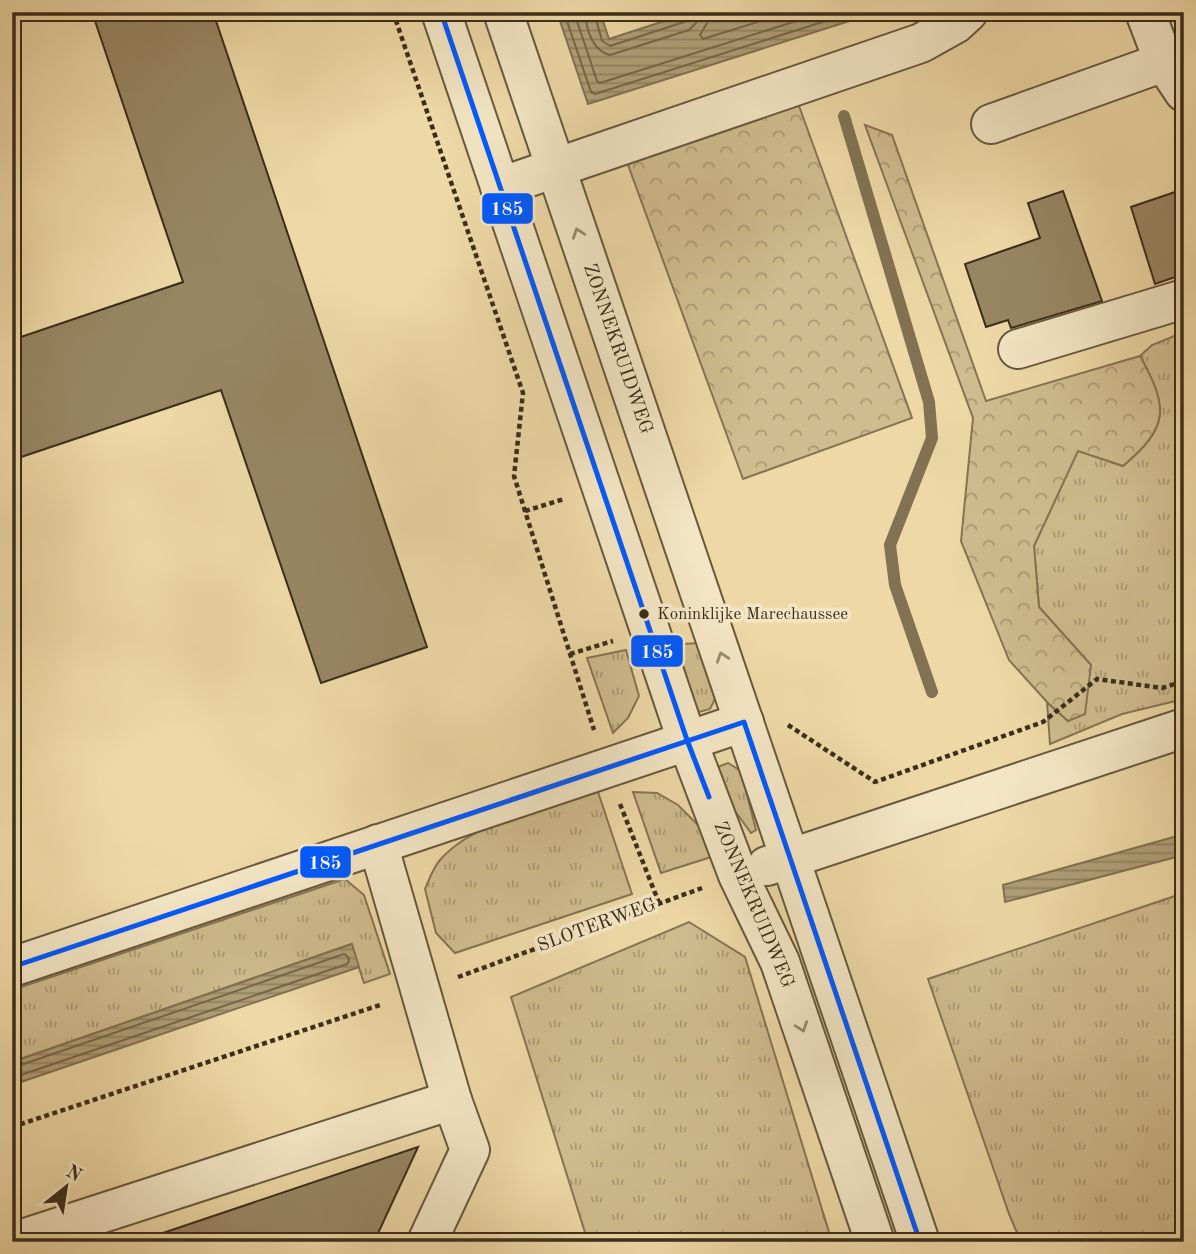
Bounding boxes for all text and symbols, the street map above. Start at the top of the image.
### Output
line badge: 185 [481,192,534,225]
text: 185 [490,201,524,220]
one-way arrow [572,228,586,240]
street label: ZONNEKRUIDWEG [579,261,655,437]
place label: Koninklijke Marechaussee [657,606,848,623]
marker: Koninklijke Marechaussee [637,607,651,621]
line badge: 185 [630,634,684,668]
text: 185 [640,644,674,663]
one-way arrow [716,652,730,664]
street label: ZONNEKRUIDWEG [709,819,797,991]
line badge: 185 [299,845,352,879]
text: 185 [308,855,342,874]
street label: SLOTERWEG [535,896,659,956]
one-way arrow [794,1020,808,1032]
north arrow [32,1152,102,1222]
text: N [62,1163,85,1187]

